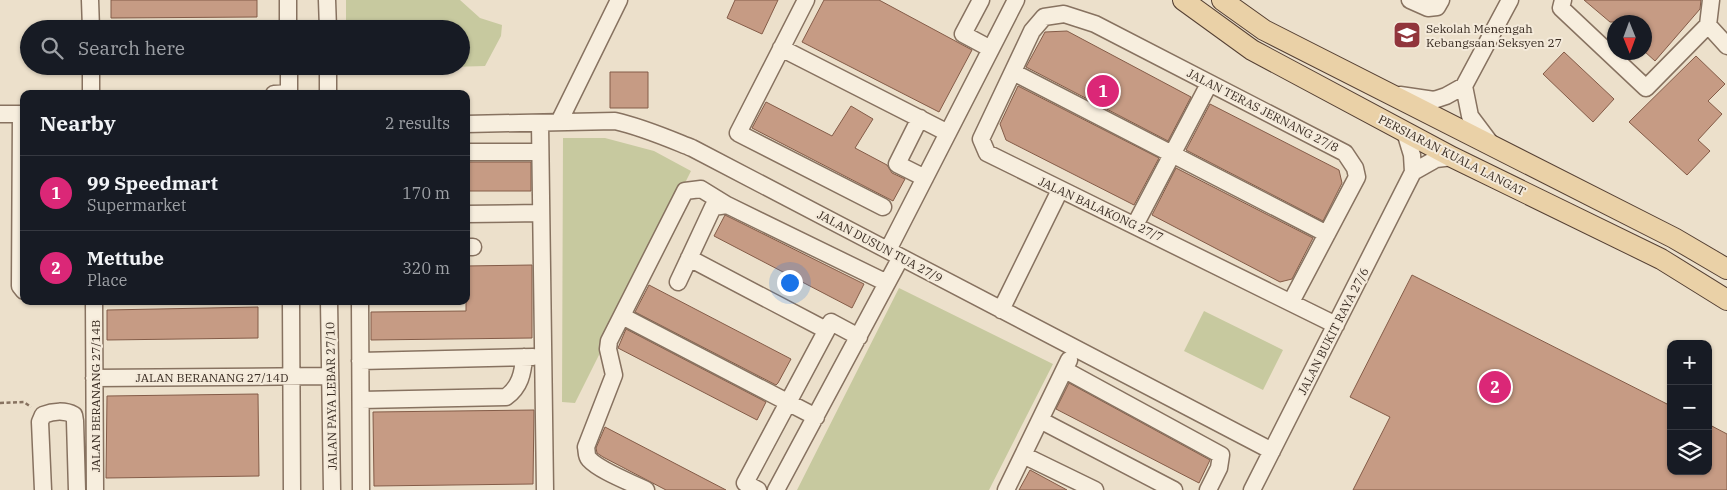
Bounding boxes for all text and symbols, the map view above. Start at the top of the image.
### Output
north arrow [1607,15,1652,60]
search box [20,20,470,75]
school or university icon: Sekolah Menengah Kebangsaan Seksyen 27 [1392,20,1422,50]
place label: Sekolah Menengah Kebangsaan Seksyen 27 [1426,21,1562,50]
icon: search [38,34,66,62]
text: Search here [78,36,185,60]
street label: JALAN TERAS JERNANG 27/8 [1185,65,1341,155]
pin: 1 [1087,72,1119,110]
text: Nearby [40,109,116,137]
street label: PERSIARAN KUALA LANGAT [1376,111,1528,199]
text: 2 results [385,113,450,133]
text: 99 Speedmart [87,171,218,195]
street label: JALAN BALAKONG 27/7 [1036,173,1166,245]
text: 1 [51,183,61,203]
text: 170 m [402,183,450,203]
text: Supermarket [87,195,186,215]
street label: JALAN DUSUN TUA 27/9 [815,207,945,285]
text: Mettube [87,246,164,270]
text: 2 [51,258,61,278]
text: 320 m [402,258,450,278]
street label: JALAN BUKIT RAYA 27/6 [1294,265,1372,397]
text: Place [87,270,127,290]
your location [777,270,803,296]
street label: JALAN BERANANG 27/14B [88,320,103,472]
street label: JALAN PAYA LEBAR 27/10 [322,322,340,470]
map controls [1667,340,1712,475]
button: + [1667,340,1712,385]
pin: 2 [1479,368,1511,406]
street label: JALAN BERANANG 27/14D [135,370,289,385]
button: − [1667,385,1712,430]
button: layers [1667,430,1712,475]

